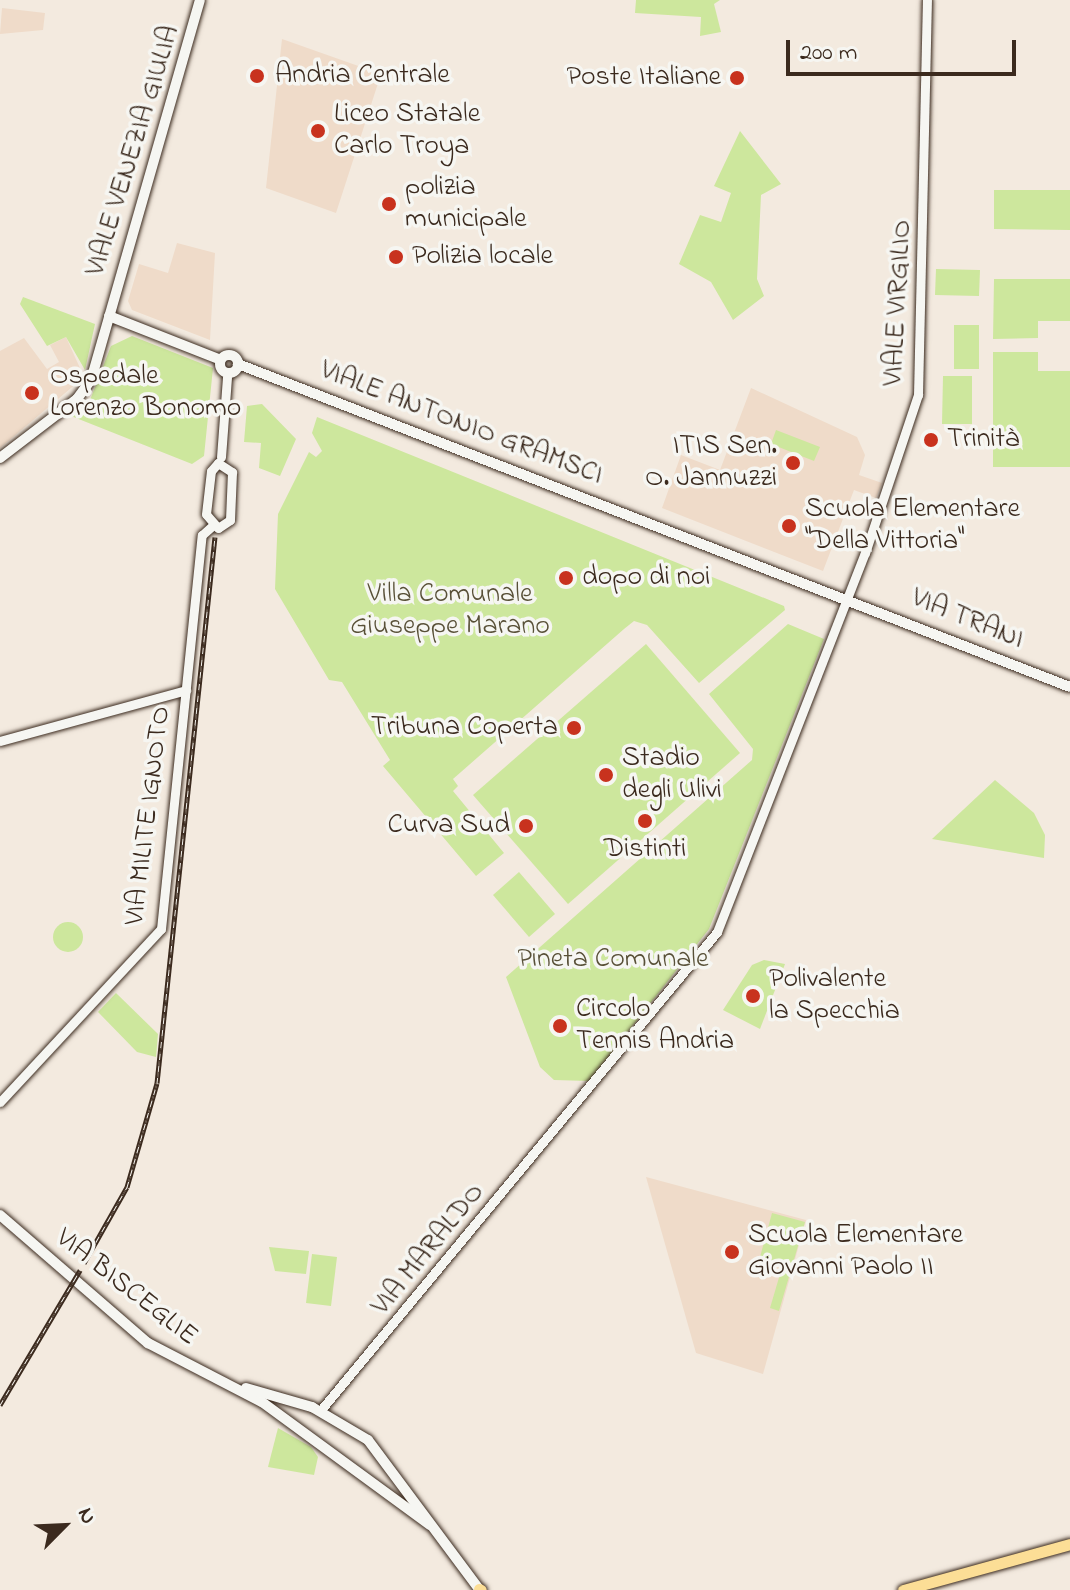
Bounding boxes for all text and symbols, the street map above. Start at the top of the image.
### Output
street label: VIALE VENEZIA GIULIA [80,22,188,280]
scale bar [790,24,1020,74]
text: 200 m [800,36,857,71]
place label: Andria Centrale [275,59,450,93]
place label: Poste Italiane [566,61,721,95]
marker: Andria Centrale [246,65,268,87]
marker: Poste Italiane [728,69,746,87]
place label: Liceo Statale Carlo Troya [334,98,480,164]
marker: Liceo Statale Carlo Troya [309,122,327,140]
place label: polizia municipale [405,171,527,237]
marker: polizia municipale [380,195,398,213]
street label: VIALE VIRGILIO [878,219,920,387]
place label: Polizia locale [412,240,553,274]
marker: Polizia locale [387,248,405,266]
street label: VIALE ANTONIO GRAMSCI [315,355,607,493]
place label: Ospedale Lorenzo Bonomo [50,360,241,426]
marker: Ospedale Lorenzo Bonomo [21,382,43,404]
place label: Trinità [947,423,1019,457]
place label: ITIS Sen. O. Jannuzzi [645,430,777,496]
marker: Trinità [922,431,940,449]
marker: ITIS Sen. O. Jannuzzi [784,454,802,472]
place label: Scuola Elementare "Della Vittoria" [805,493,1020,559]
marker: Scuola Elementare "Della Vittoria" [780,517,798,535]
place label: dopo di noi [582,561,710,595]
marker: dopo di noi [557,569,575,587]
park label: Villa Comunale Giuseppe Marano [350,578,550,644]
street label: VIA TRANI [906,582,1028,658]
street label: VIA MILITE IGNOTO [119,705,179,927]
place label: Tribuna Coperta [371,711,558,745]
marker: Tribuna Coperta [565,719,583,737]
place label: Stadio degli Ulivi [622,742,722,808]
marker: Stadio degli Ulivi [597,766,615,784]
place label: Curva Sud [387,809,510,843]
marker: Distinti [636,812,654,830]
marker: Curva Sud [517,817,535,835]
place label: Distinti [604,833,686,867]
park label: Pineta Comunale [517,943,709,977]
place label: Polivalente la Specchia [769,963,900,1029]
marker: Polivalente la Specchia [744,987,762,1005]
place label: Circolo Tennis Andria [576,993,734,1059]
marker: Circolo Tennis Andria [551,1017,569,1035]
street label: VIA MARALDO [366,1177,492,1323]
place label: Scuola Elementare Giovanni Paolo II [748,1219,963,1285]
street label: VIA BISCEGLIE [48,1222,204,1354]
marker: Scuola Elementare Giovanni Paolo II [723,1243,741,1261]
north arrow [24,1486,104,1566]
text: N [68,1503,104,1530]

